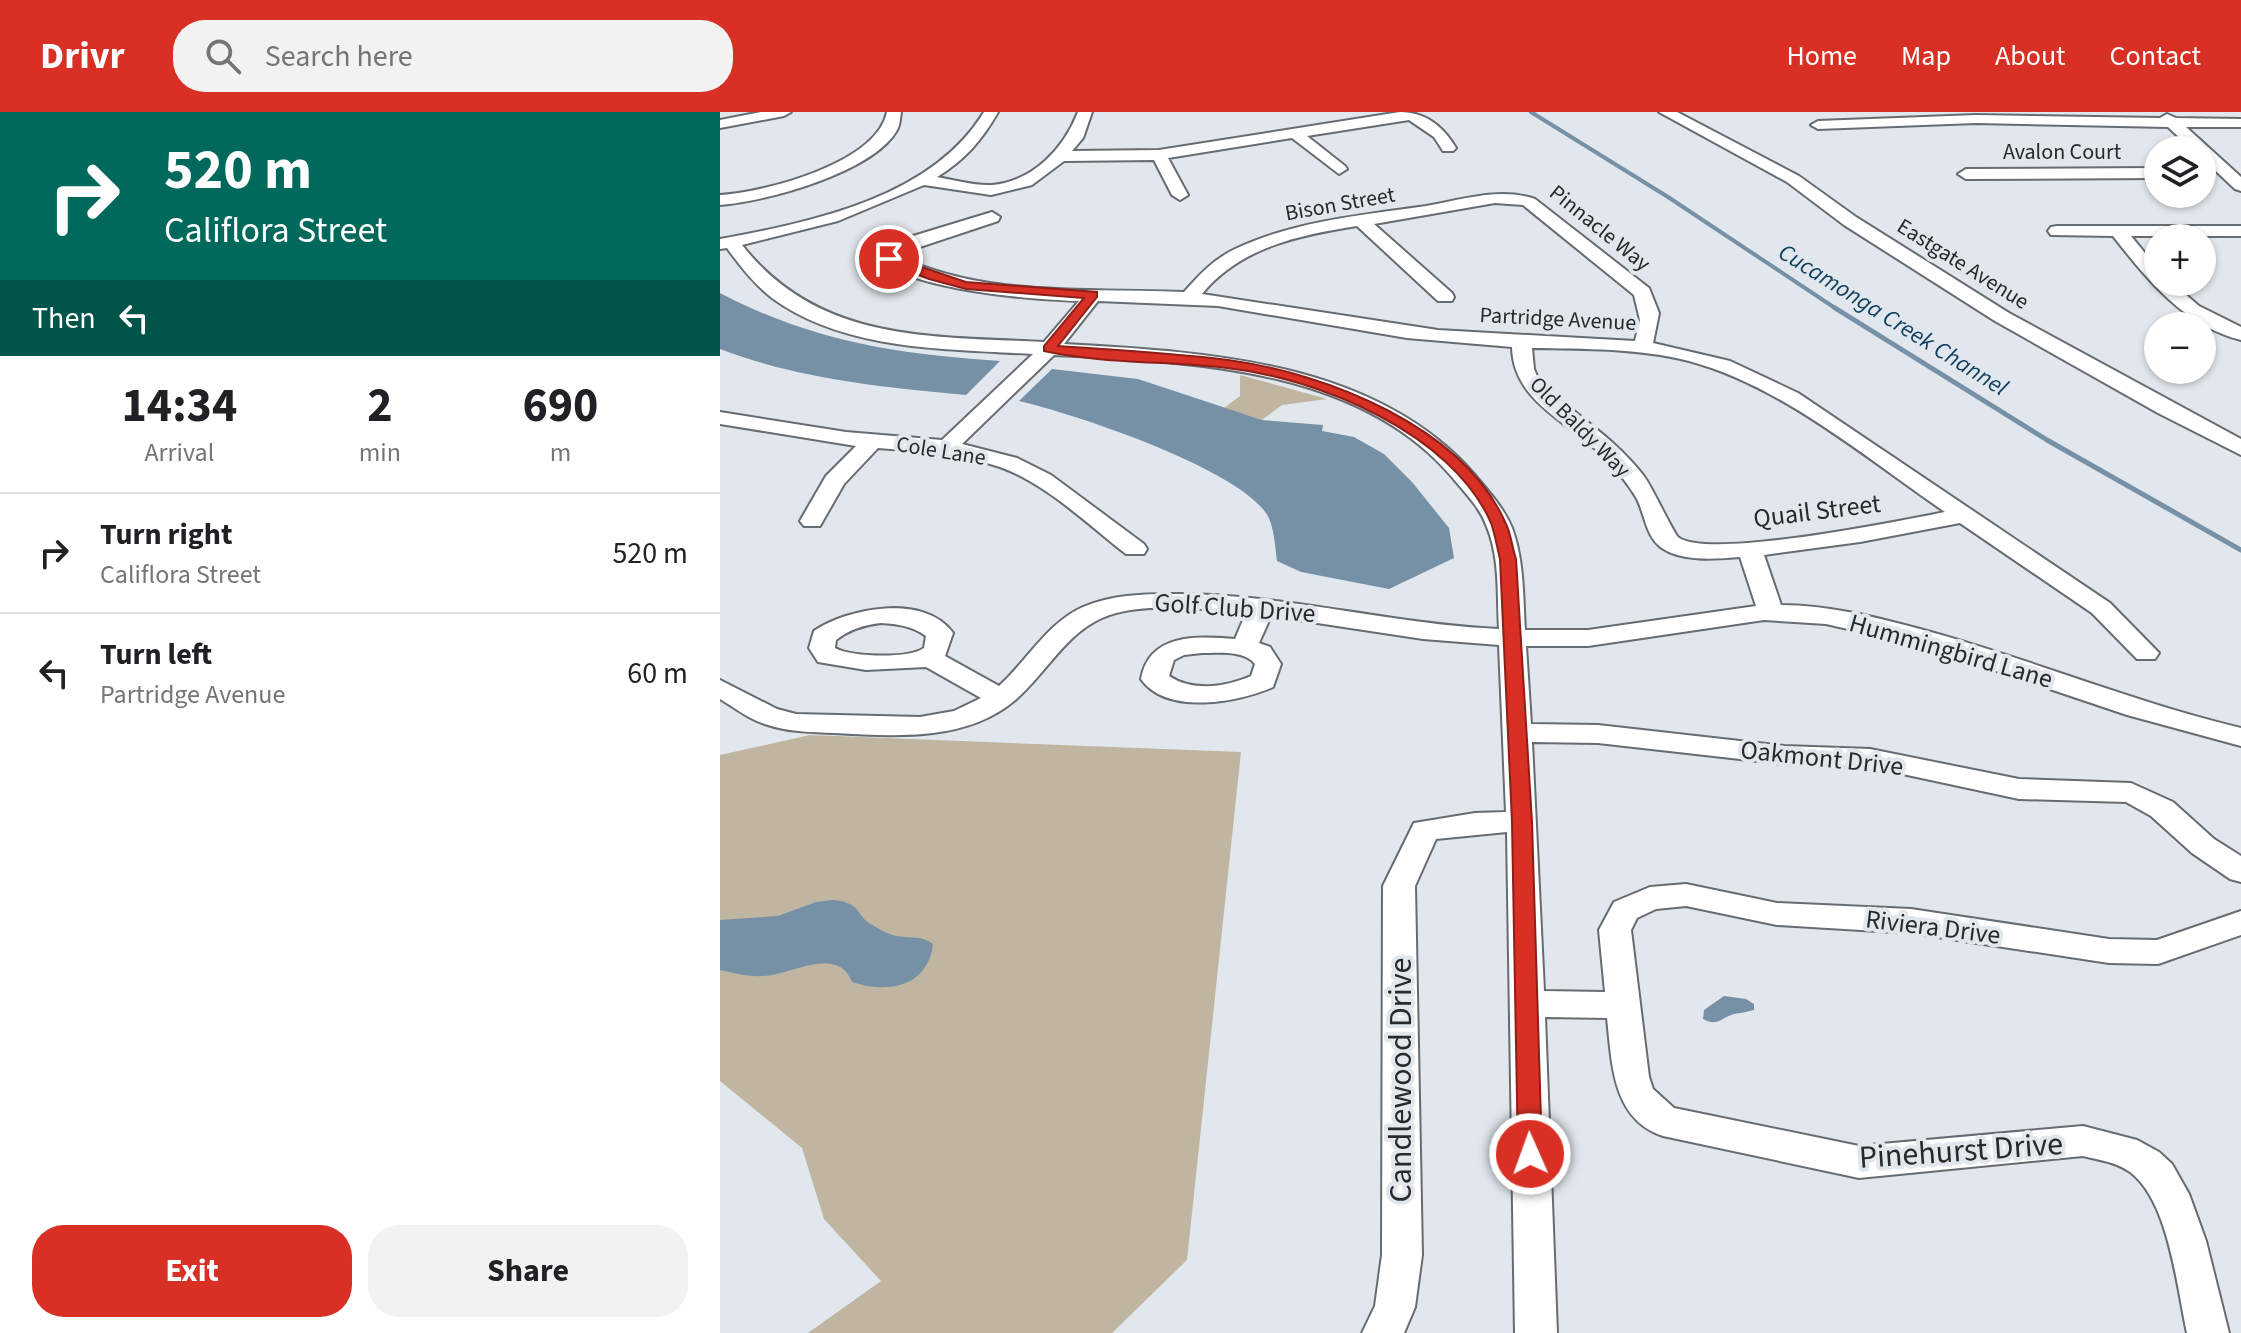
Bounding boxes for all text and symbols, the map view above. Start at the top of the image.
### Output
search box [173,20,733,92]
text: Drivr [40,29,125,83]
icon: search [201,34,245,78]
text: Search here [265,35,413,78]
text: Home [1786,36,1857,76]
text: Map [1901,36,1951,76]
text: About [1995,36,2066,76]
text: Contact [2110,36,2201,76]
text: 520 m [164,131,312,210]
street label: Avalon Court [2003,136,2122,168]
map controls [2144,136,2216,384]
button: layers [2144,136,2216,208]
icon: right [32,144,136,248]
street label: Pinnacle Way [1542,177,1658,279]
street label: Bison Street [1283,179,1398,229]
text: Califlora Street [164,205,387,256]
street label: Eastgate Avenue [1891,211,2035,317]
button: + [2144,224,2216,296]
pin [855,225,923,293]
water label: Cucamonga Creek Channel [1771,235,2015,405]
icon: arrive [867,237,911,281]
icon: left [112,296,156,340]
text: Then [32,297,96,340]
street label: Partridge Avenue [1479,299,1637,339]
button: − [2144,312,2216,384]
street label: Old Baldy Way [1522,369,1638,485]
text: 14:34 [121,372,237,440]
text: 2 [367,372,393,440]
text: 690 [522,372,598,440]
street label: Cole Lane [894,428,988,474]
text: Arrival [144,434,214,471]
text: min [359,434,401,471]
text: m [550,434,571,471]
street label: Quail Street [1751,485,1883,537]
text: Turn right [100,513,232,556]
icon: right [32,531,76,575]
text: 520 m [612,532,688,575]
text: Califlora Street [100,556,261,593]
street label: Golf Club Drive [1153,584,1317,632]
street label: Hummingbird Lane [1845,604,2057,698]
text: Turn left [100,633,212,676]
icon: left [32,651,76,695]
text: 60 m [627,652,688,695]
text: Partridge Avenue [100,676,285,713]
street label: Oakmont Drive [1739,731,1905,785]
street label: Riviera Drive [1863,900,2003,954]
street label: Candlewood Drive [1378,958,1424,1202]
position arrow [1488,1112,1572,1196]
street label: Pinehurst Drive [1857,1121,2065,1181]
button: Exit [32,1225,352,1317]
button: Share [368,1225,688,1317]

